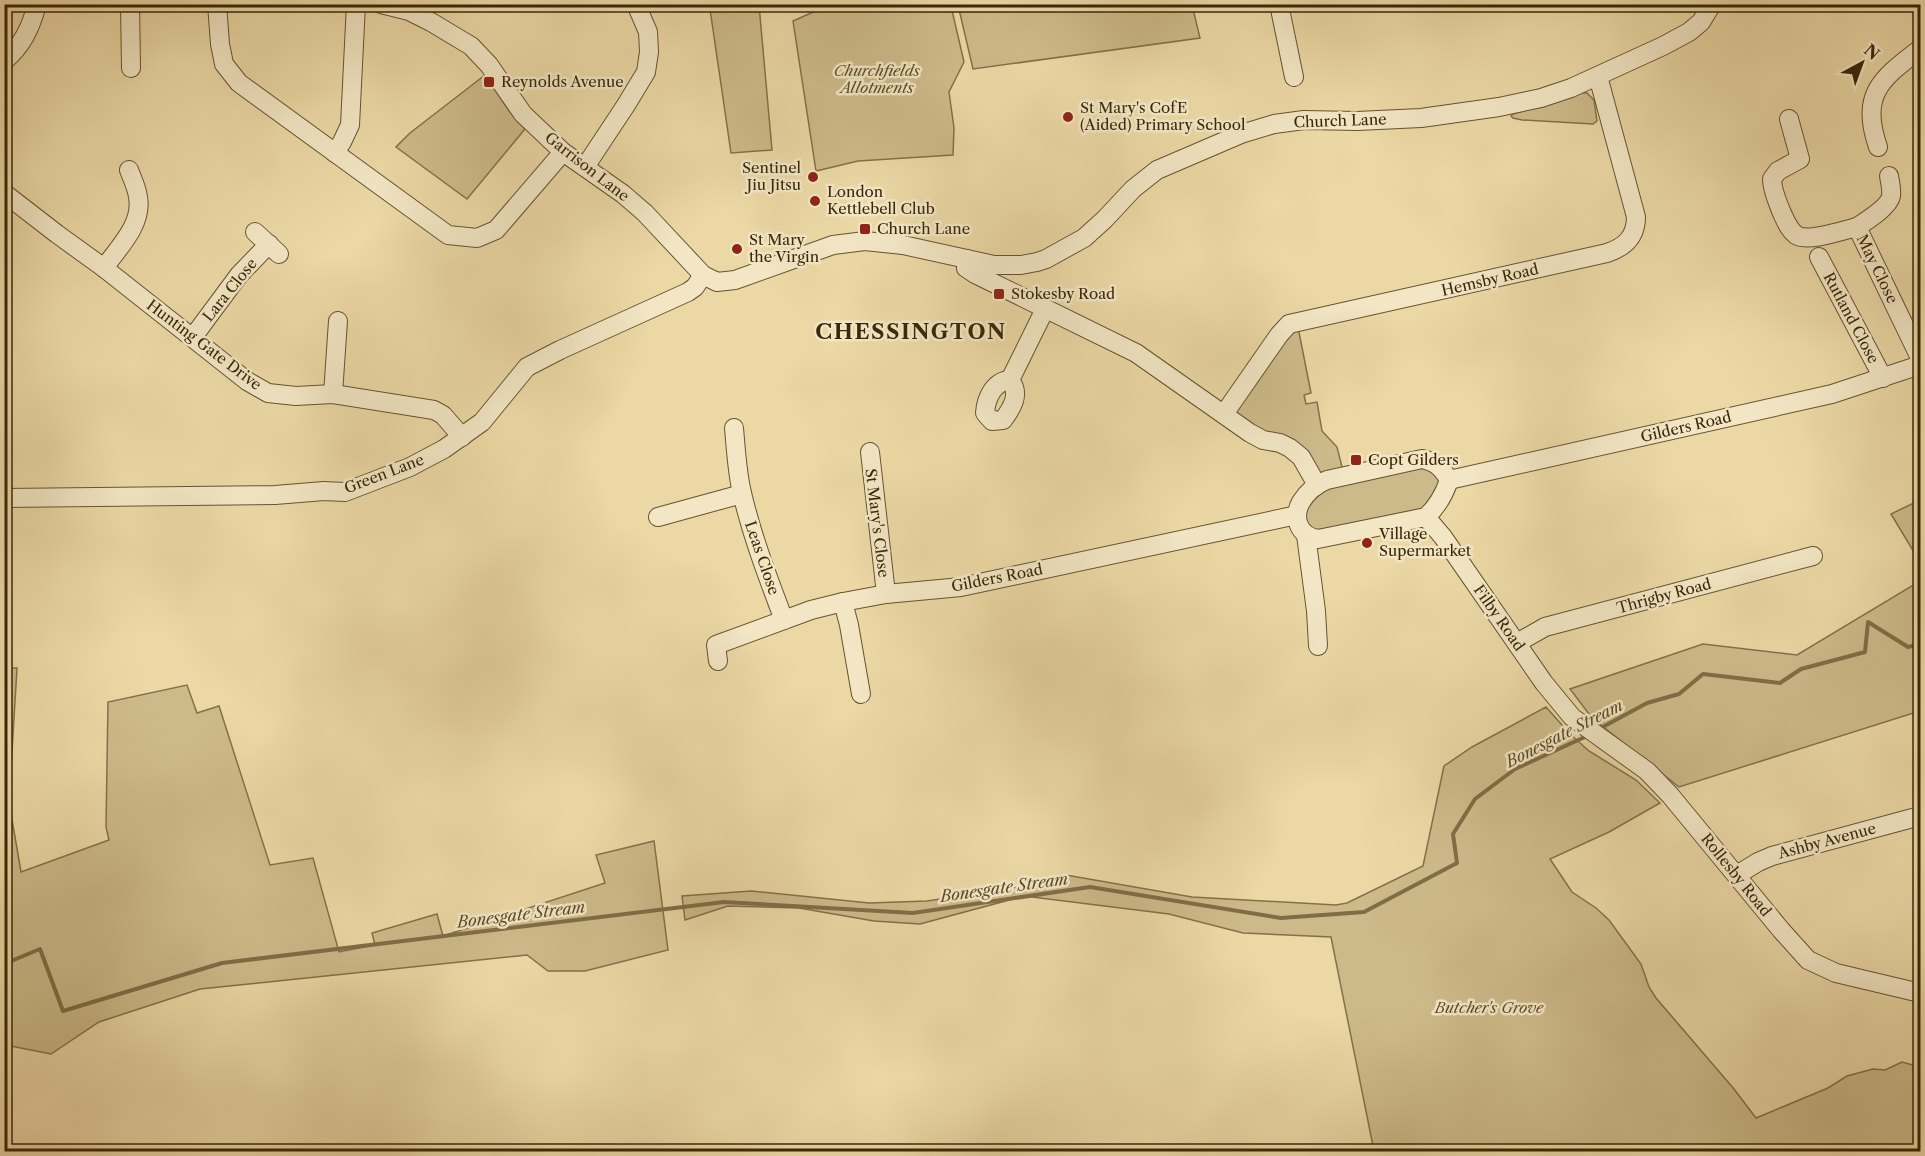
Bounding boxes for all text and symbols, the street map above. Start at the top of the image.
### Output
north arrow [1832,33,1892,93]
text: N [1860,40,1884,64]
park label: Churchfields Allotments [834,61,921,97]
place label: Reynolds Avenue [501,72,624,91]
marker: Reynolds Avenue [482,75,496,89]
place label: St Mary's CofE (Aided) Primary School [1080,98,1246,134]
street label: Church Lane [1293,109,1387,132]
marker: St Mary's CofE (Aided) Primary School [1061,110,1075,124]
street label: Garrison Lane [541,128,633,205]
place label: Sentinel Jiu Jitsu [742,158,802,194]
marker: Sentinel Jiu Jitsu [806,170,820,184]
place label: London Kettlebell Club [827,182,935,218]
marker: London Kettlebell Club [808,194,822,208]
place label: Church Lane [877,219,970,238]
marker: Church Lane [858,222,872,236]
place label: St Mary the Virgin [749,230,820,266]
street label: May Close [1853,231,1902,306]
marker: St Mary the Virgin [730,242,744,256]
street label: Lara Close [198,254,261,325]
street label: Hemsby Road [1439,259,1540,300]
street label: Rutland Close [1819,269,1883,367]
place label: Stokesby Road [1011,284,1115,303]
marker: Stokesby Road [992,287,1006,301]
street label: Hunting Gate Drive [143,295,266,394]
district label: CHESSINGTON [815,319,1007,344]
street label: Gilders Road [1639,407,1733,446]
street label: Green Lane [341,450,426,497]
place label: Copt Gilders [1368,450,1459,469]
marker: Copt Gilders [1349,453,1363,467]
street label: St Mary's Close [861,467,894,579]
street label: Leas Close [741,518,784,597]
place label: Village Supermarket [1378,524,1472,560]
marker: Village Supermarket [1360,536,1374,550]
street label: Gilders Road [950,559,1044,596]
street label: Thrigby Road [1615,574,1713,617]
street label: Filby Road [1470,581,1529,654]
water label: Bonesgate Stream [1500,695,1626,772]
street label: Ashby Avenue [1775,818,1878,863]
street label: Rollesby Road [1697,829,1776,920]
water label: Bonesgate Stream [937,868,1069,906]
water label: Bonesgate Stream [454,896,586,932]
park label: Butcher's Grove [1434,998,1544,1017]

